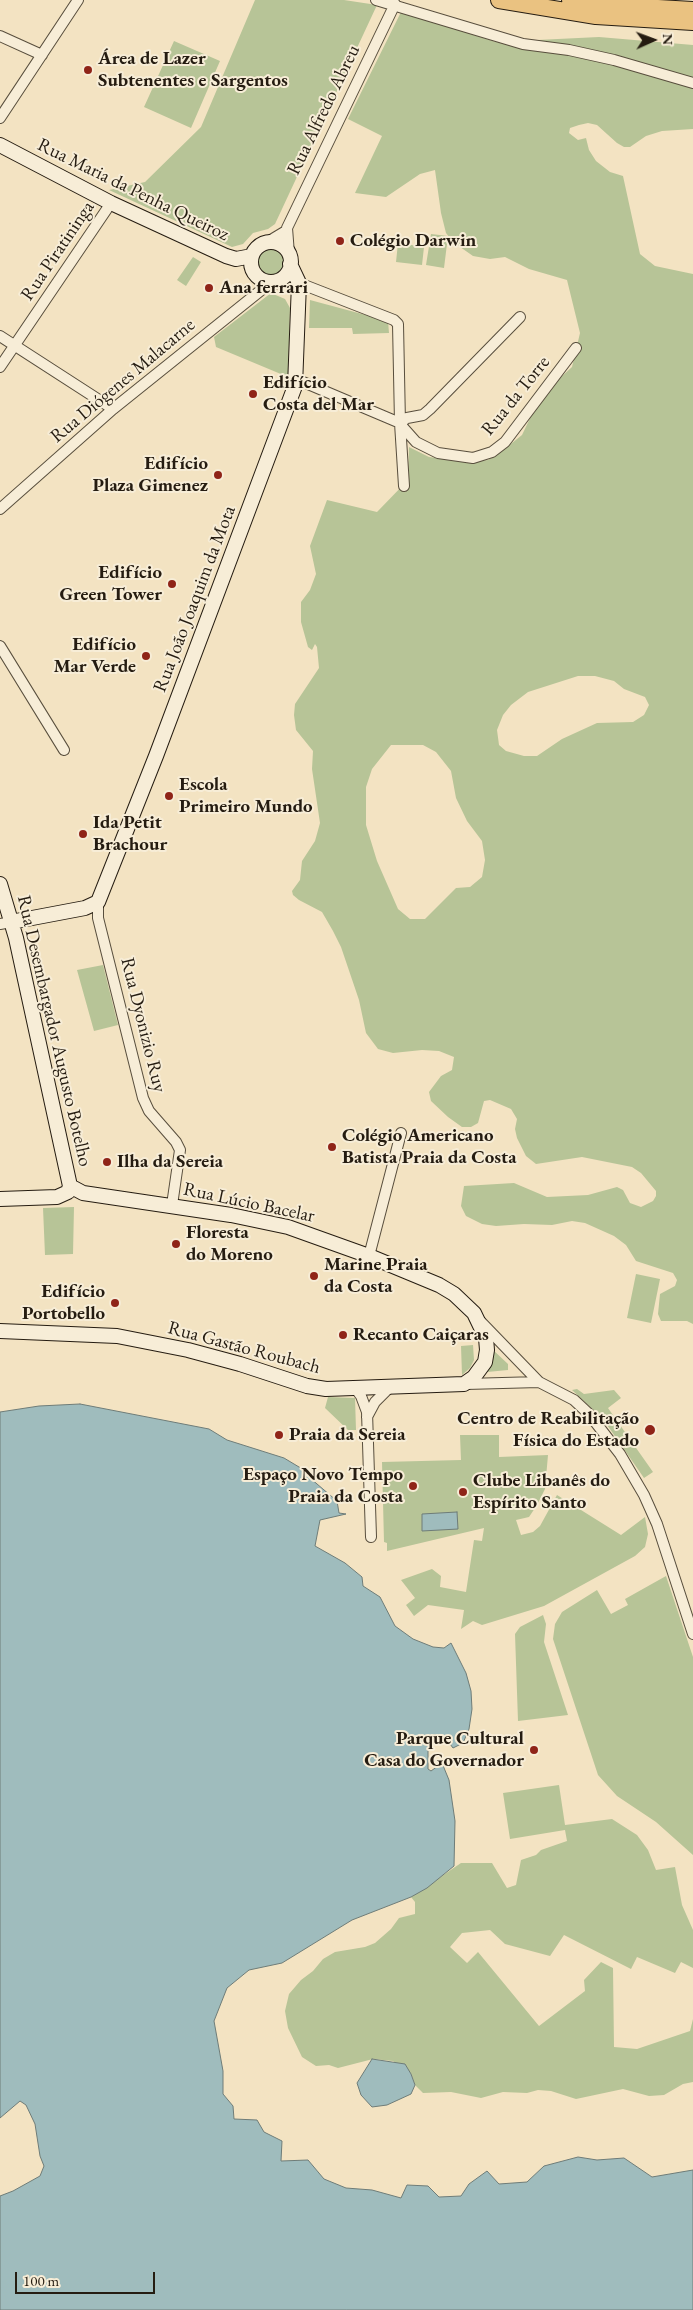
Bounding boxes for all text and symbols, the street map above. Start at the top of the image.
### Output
north arrow [628,15,678,65]
text: N [659,33,677,45]
street label: Rua Alfredo Abreu [283,41,365,179]
place label: Área de Lazer Subtenentes e Sargentos [98,48,288,92]
marker: Área de Lazer Subtenentes e Sargentos [82,64,94,76]
street label: Rua Maria da Penha Queiroz [34,134,232,246]
street label: Rua Piratininga [16,197,100,305]
place label: Colégio Darwin [350,230,476,252]
marker: Colégio Darwin [334,235,346,247]
place label: Ana ferrari [219,277,308,299]
marker: Ana ferrari [203,282,215,294]
street label: Rua Diógenes Malacarne [46,314,200,448]
street label: Rua da Torre [477,351,555,441]
place label: Edifício Costa del Mar [263,372,374,416]
marker: Edifício Costa del Mar [247,388,259,400]
place label: Edifício Plaza Gimenez [92,453,208,497]
marker: Edifício Plaza Gimenez [212,469,224,481]
street label: Rua João Joaquim da Mota [149,502,241,696]
place label: Edifício Green Tower [59,562,162,606]
marker: Edifício Green Tower [166,578,178,590]
place label: Edifício Mar Verde [53,634,136,678]
marker: Edifício Mar Verde [140,650,152,662]
place label: Escola Primeiro Mundo [179,774,312,818]
marker: Escola Primeiro Mundo [163,790,175,802]
place label: Ida Petit Brachour [93,812,167,856]
marker: Ida Petit Brachour [77,828,89,840]
street label: Rua Desembargador Augusto Botelho [12,893,96,1169]
street label: Rua Dyonizio Ruy [115,955,171,1095]
place label: Colégio Americano Batista Praia da Costa [342,1125,517,1169]
marker: Colégio Americano Batista Praia da Costa [326,1141,338,1153]
place label: Ilha da Sereia [117,1151,223,1173]
marker: Ilha da Sereia [101,1156,113,1168]
street label: Rua Lúcio Bacelar [181,1178,317,1228]
place label: Floresta do Moreno [186,1222,273,1266]
marker: Floresta do Moreno [170,1238,182,1250]
place label: Marine Praia da Costa [324,1254,428,1298]
marker: Marine Praia da Costa [308,1270,320,1282]
place label: Edifício Portobello [22,1281,105,1325]
marker: Edifício Portobello [109,1297,121,1309]
street label: Rua Gastão Roubach [165,1317,323,1379]
place label: Recanto Caiçaras [353,1324,489,1346]
marker: Recanto Caiçaras [337,1329,349,1341]
place label: Centro de Reabilitação Física do Estado [457,1408,639,1452]
marker: Centro de Reabilitação Física do Estado [643,1423,657,1437]
place label: Praia da Sereia [289,1424,406,1446]
marker: Praia da Sereia [273,1429,285,1441]
place label: Espaço Novo Tempo Praia da Costa [243,1464,403,1508]
place label: Clube Libanês do Espírito Santo [473,1470,610,1514]
marker: Espaço Novo Tempo Praia da Costa [407,1480,419,1492]
marker: Clube Libanês do Espírito Santo [457,1486,469,1498]
place label: Parque Cultural Casa do Governador [364,1728,524,1772]
marker: Parque Cultural Casa do Governador [528,1744,540,1756]
scale bar [18,2262,158,2294]
text: 100 m [23,2271,59,2290]

